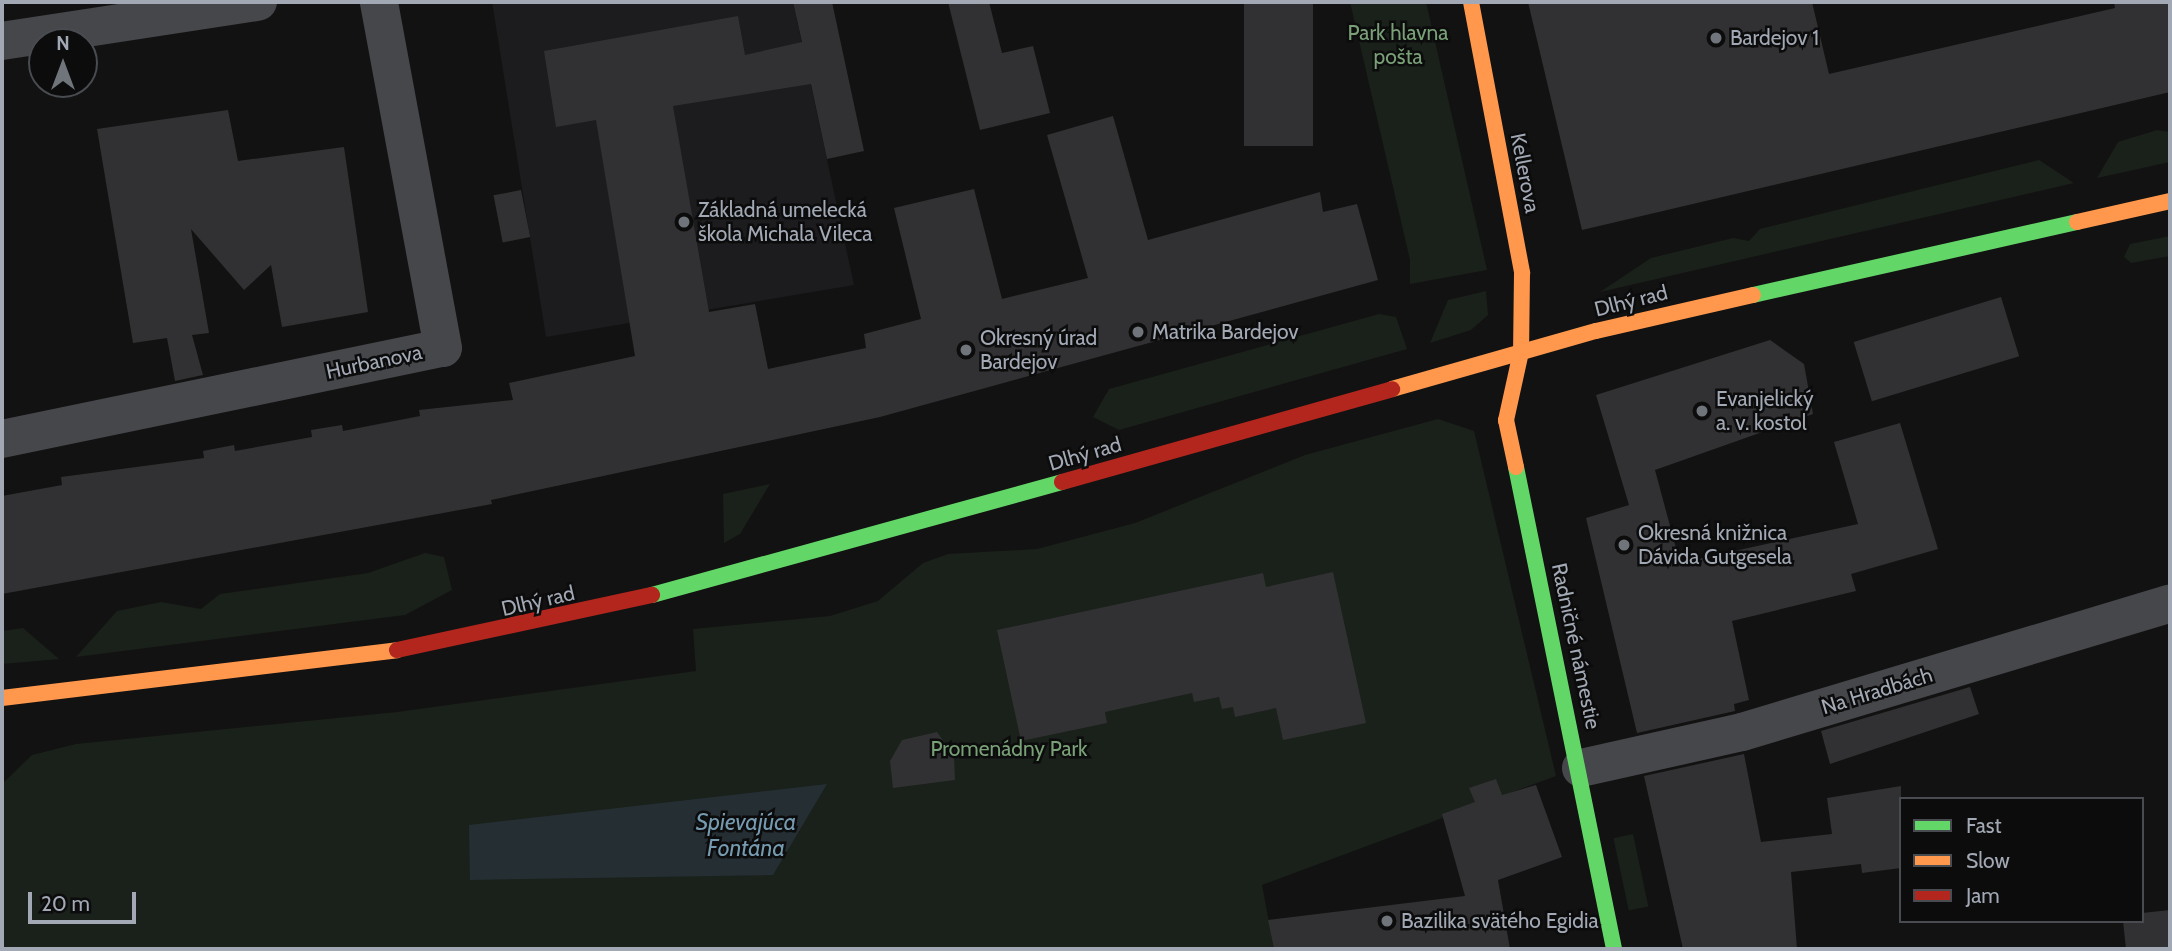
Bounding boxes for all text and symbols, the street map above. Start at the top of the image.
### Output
park label: Park hlavna pošta [1348,20,1448,70]
place label: Bardejov 1 [1730,25,1819,51]
north arrow [28,28,98,98]
marker: Bardejov 1 [1708,30,1724,46]
text: N [56,32,70,55]
street label: Kellerova [1505,131,1545,215]
place label: Základná umelecká škola Michala Vileca [698,197,872,247]
marker: Základná umelecká škola Michala Vileca [676,214,692,230]
street label: Dlhý rad [1592,280,1670,322]
place label: Matrika Bardejov [1152,319,1299,345]
marker: Matrika Bardejov [1130,324,1146,340]
place label: Okresný úrad Bardejov [980,325,1097,375]
street label: Hurbanova [324,340,424,384]
marker: Okresný úrad Bardejov [958,342,974,358]
place label: Evanjelický a. v. kostol [1716,386,1814,436]
marker: Evanjelický a. v. kostol [1694,403,1710,419]
street label: Dlhý rad [1046,432,1124,476]
place label: Okresná knižnica Dávida Gutgesela [1638,520,1792,570]
marker: Okresná knižnica Dávida Gutgesela [1616,537,1632,553]
street label: Radničné námestie [1546,561,1606,731]
street label: Dlhý rad [499,580,577,622]
street label: Na Hradbách [1818,662,1936,720]
park label: Promenádny Park [930,736,1088,762]
legend [1899,797,2144,923]
water label: Spievajúca Fontána [696,808,796,862]
text: Fast [1966,813,2002,838]
text: Slow [1966,848,2010,873]
scale bar [32,878,140,922]
text: Jam [1966,883,2000,908]
text: 20 m [41,891,90,916]
place label: Bazilika svätého Egidia [1401,908,1598,934]
marker: Bazilika svätého Egidia [1379,913,1395,929]

